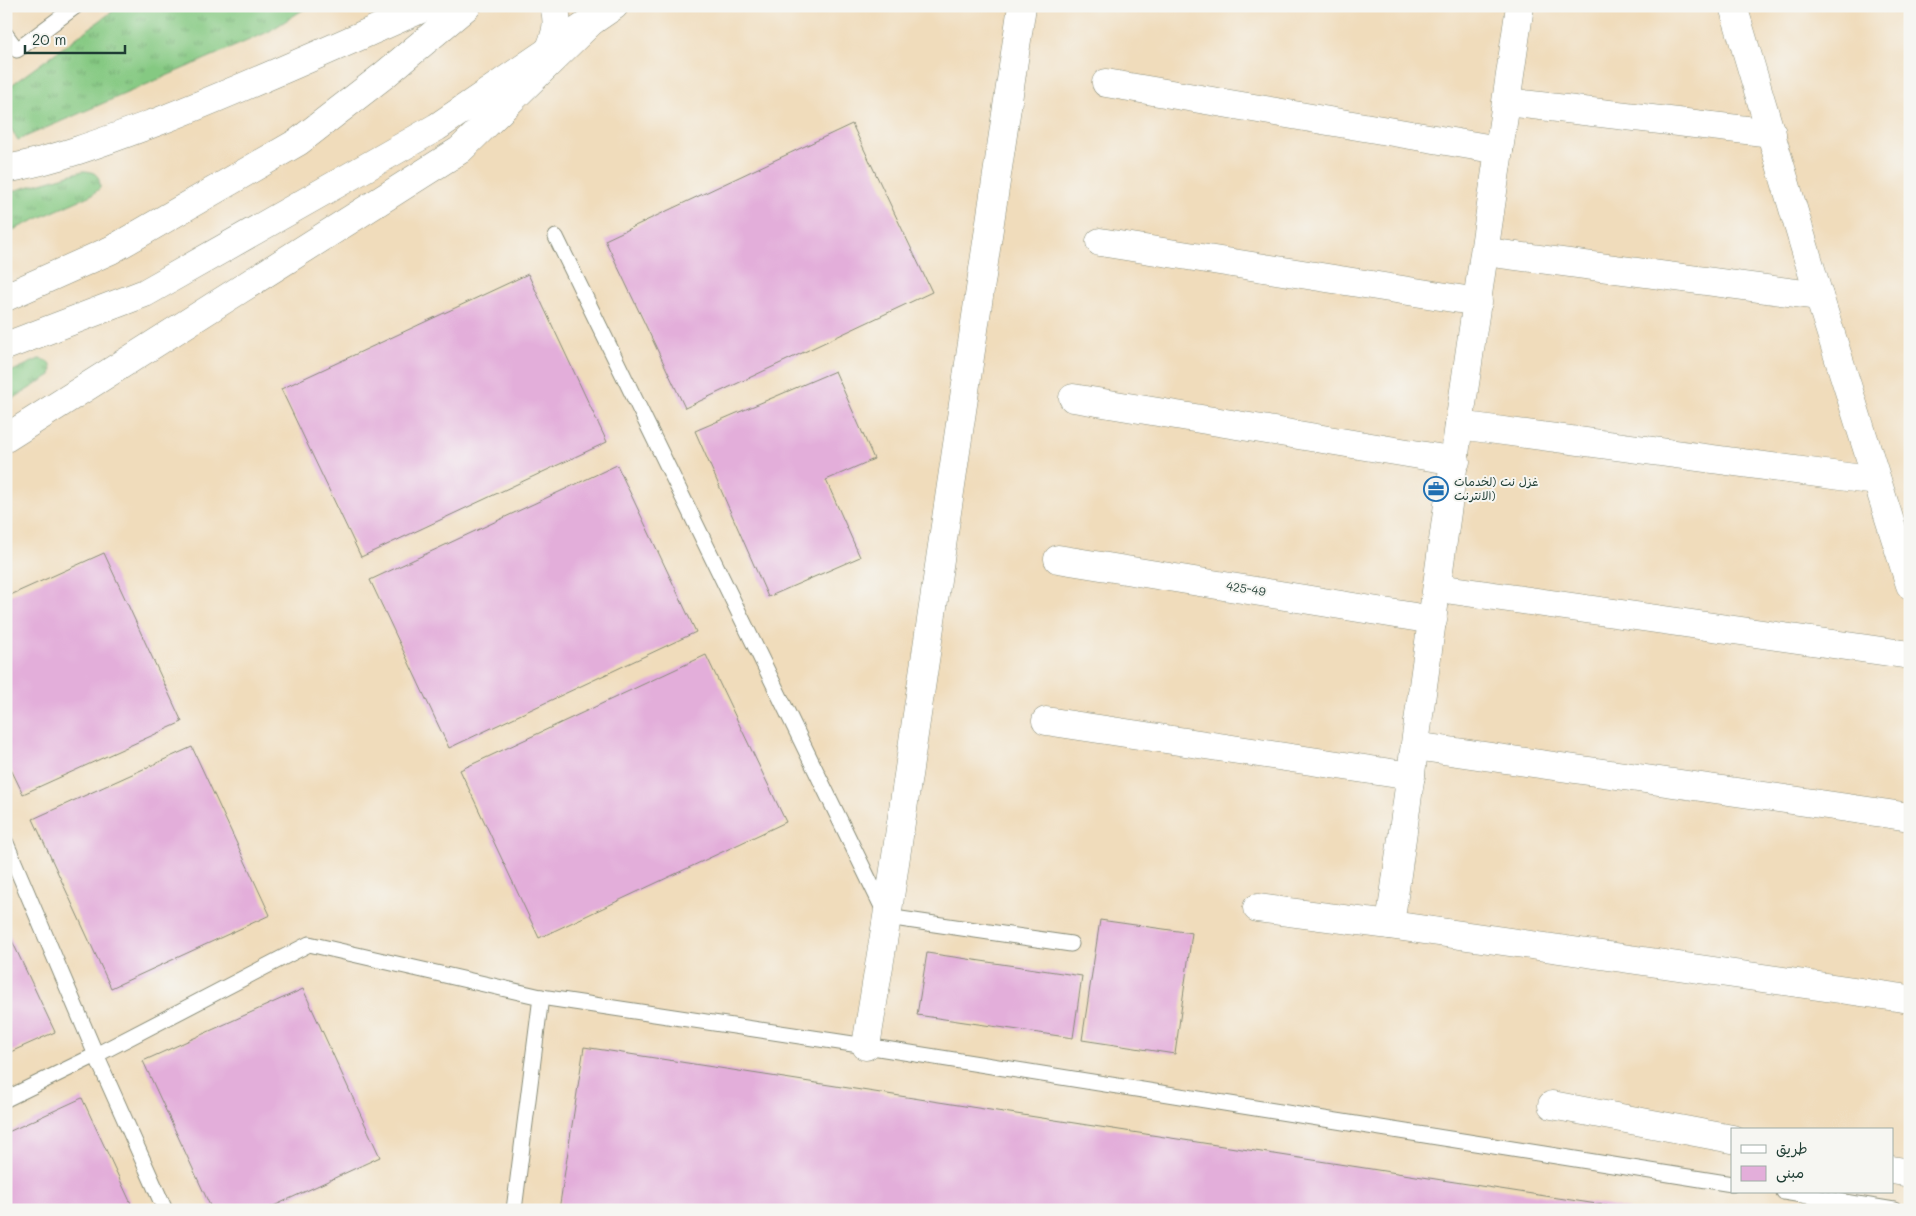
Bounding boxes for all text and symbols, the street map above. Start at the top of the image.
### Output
scale bar [25,22,125,54]
text: 20 m [32,29,66,49]
place label: غزل نت (لخدمات الانترنت) [1454,473,1538,503]
office icon: غزل نت (لخدمات الانترنت) [1423,476,1449,502]
street label: 425-49 [1225,577,1267,599]
legend [1731,1128,1894,1194]
text: طريق [1776,1138,1808,1158]
text: مبنى [1776,1162,1804,1183]

